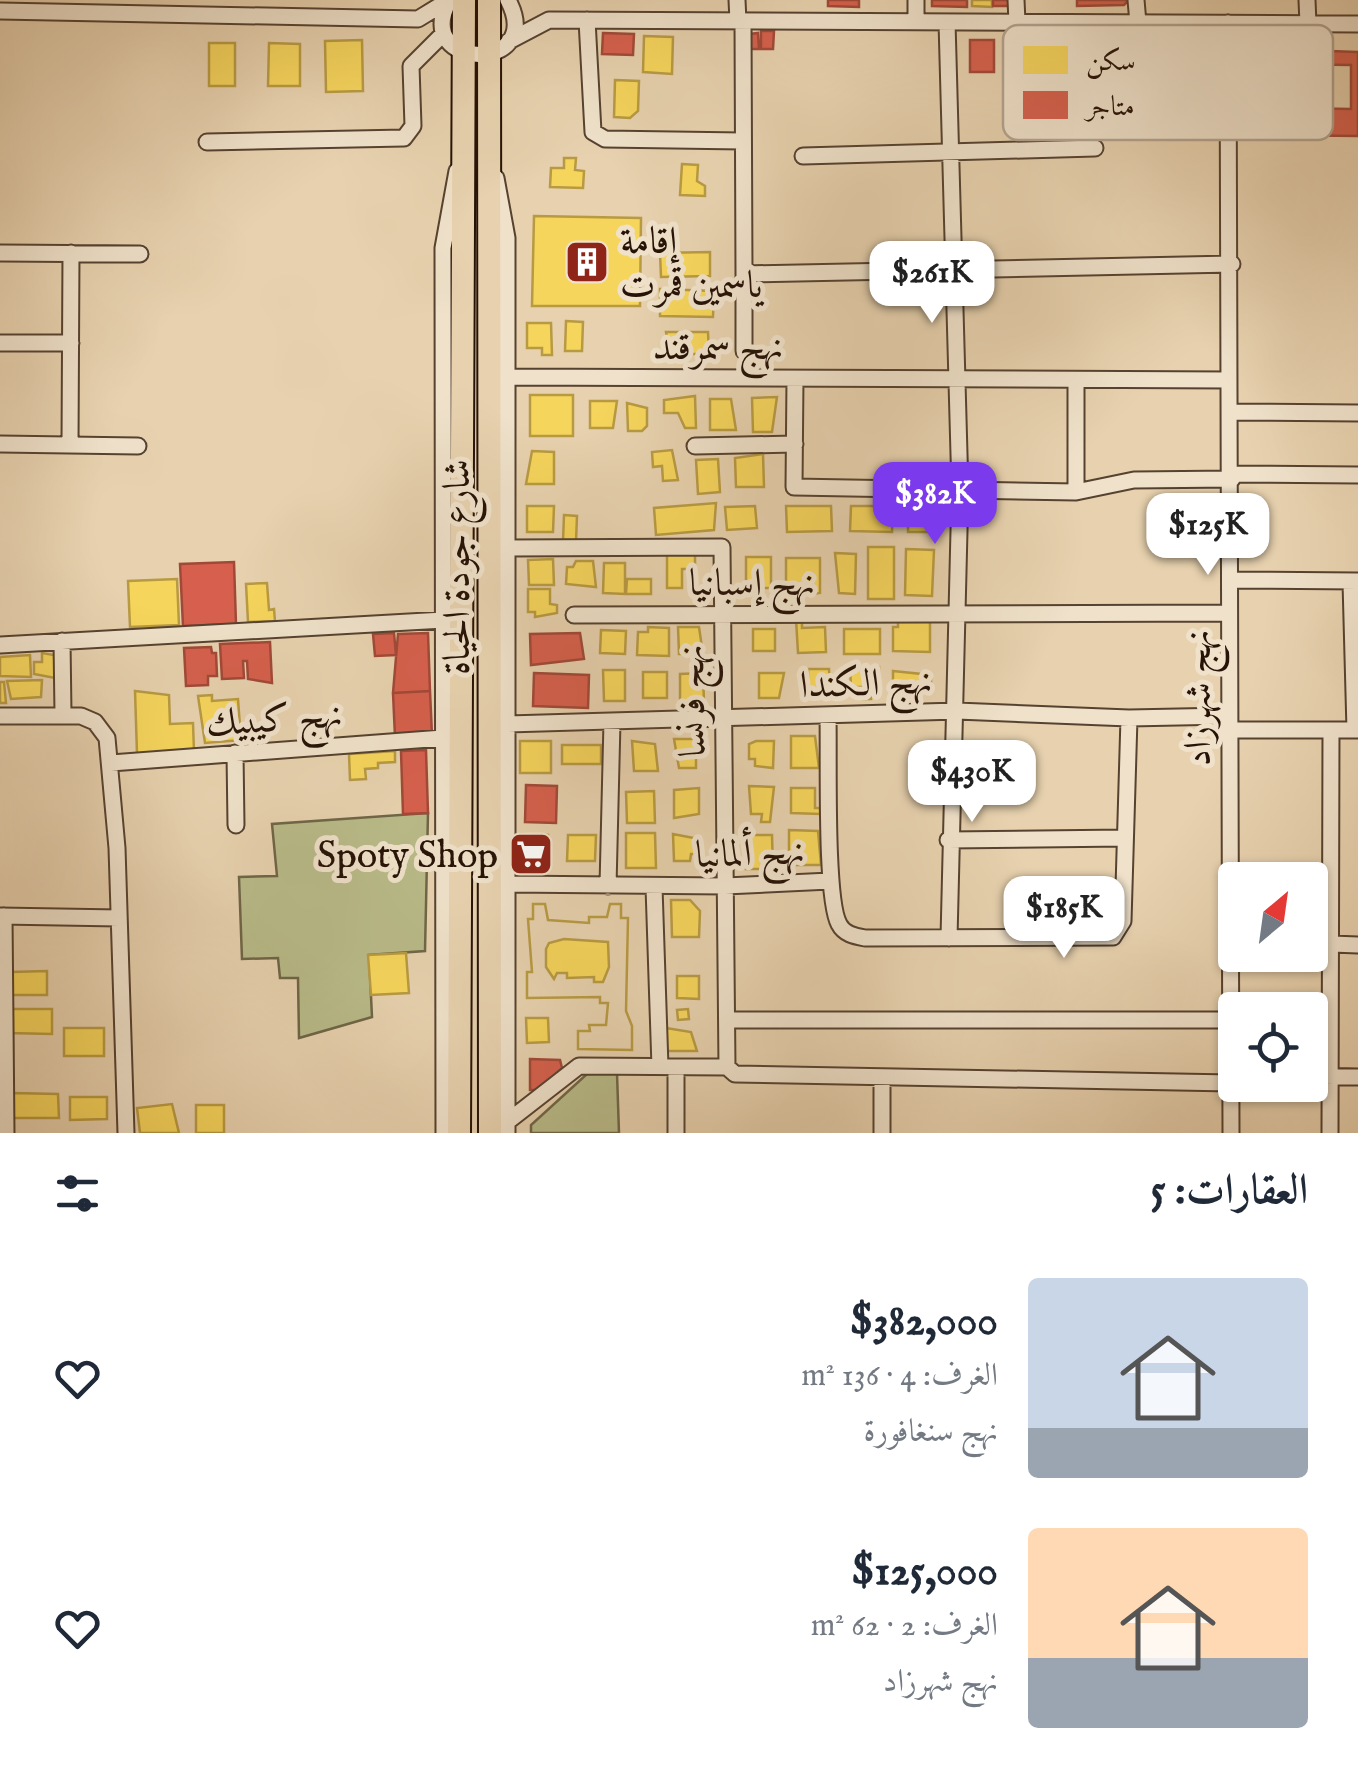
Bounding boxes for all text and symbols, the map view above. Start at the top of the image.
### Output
legend [1003,25,1333,140]
text: سكن [1086,45,1136,80]
text: متاجر [1083,90,1135,125]
place label: إقامة ياسمين قمرت [620,219,764,311]
building icon: إقامة ياسمين قمرت [564,239,610,285]
pin: $261K [862,241,1002,326]
text: $261K [891,253,973,294]
street label: نهج سمرقند [653,325,783,380]
street label: شارع جودة الحياة [435,459,487,675]
pin: $382K [865,462,1005,547]
text: $382K [895,474,975,515]
pin: $125K [1138,493,1278,578]
text: $125K [1168,505,1248,546]
street label: نهج إسبانيا [689,561,815,616]
street label: نهج شهرزاد [1176,630,1231,766]
street label: نهج فرنسا [669,644,726,758]
street label: نهج الكندا [799,659,933,718]
street label: نهج كيبيك [204,692,345,757]
pin: $430K [902,740,1042,825]
text: $430K [930,752,1014,793]
street label: نهج ألمانيا [694,824,806,888]
supermarket icon: Spoty Shop [508,831,554,877]
place label: Spoty Shop [317,833,498,881]
north arrow [1218,862,1328,972]
map controls [1218,862,1328,1102]
pin: $185K [994,876,1134,961]
text: $185K [1026,888,1102,929]
button: locate [1218,992,1328,1102]
text: العقارات: 5 [1150,1165,1308,1218]
icon: filters [50,1166,105,1221]
text: $382,000 [850,1296,998,1349]
icon: home [1108,1318,1228,1438]
icon: heart [50,1351,105,1406]
text: الغرف: 4 · 136 m² [801,1356,998,1397]
text: نهج سنغافورة [863,1412,998,1453]
text: $125,000 [851,1546,998,1599]
icon: home [1108,1568,1228,1688]
icon: heart [50,1601,105,1656]
text: الغرف: 2 · 62 m² [811,1606,998,1647]
text: نهج شهرزاد [883,1662,998,1703]

